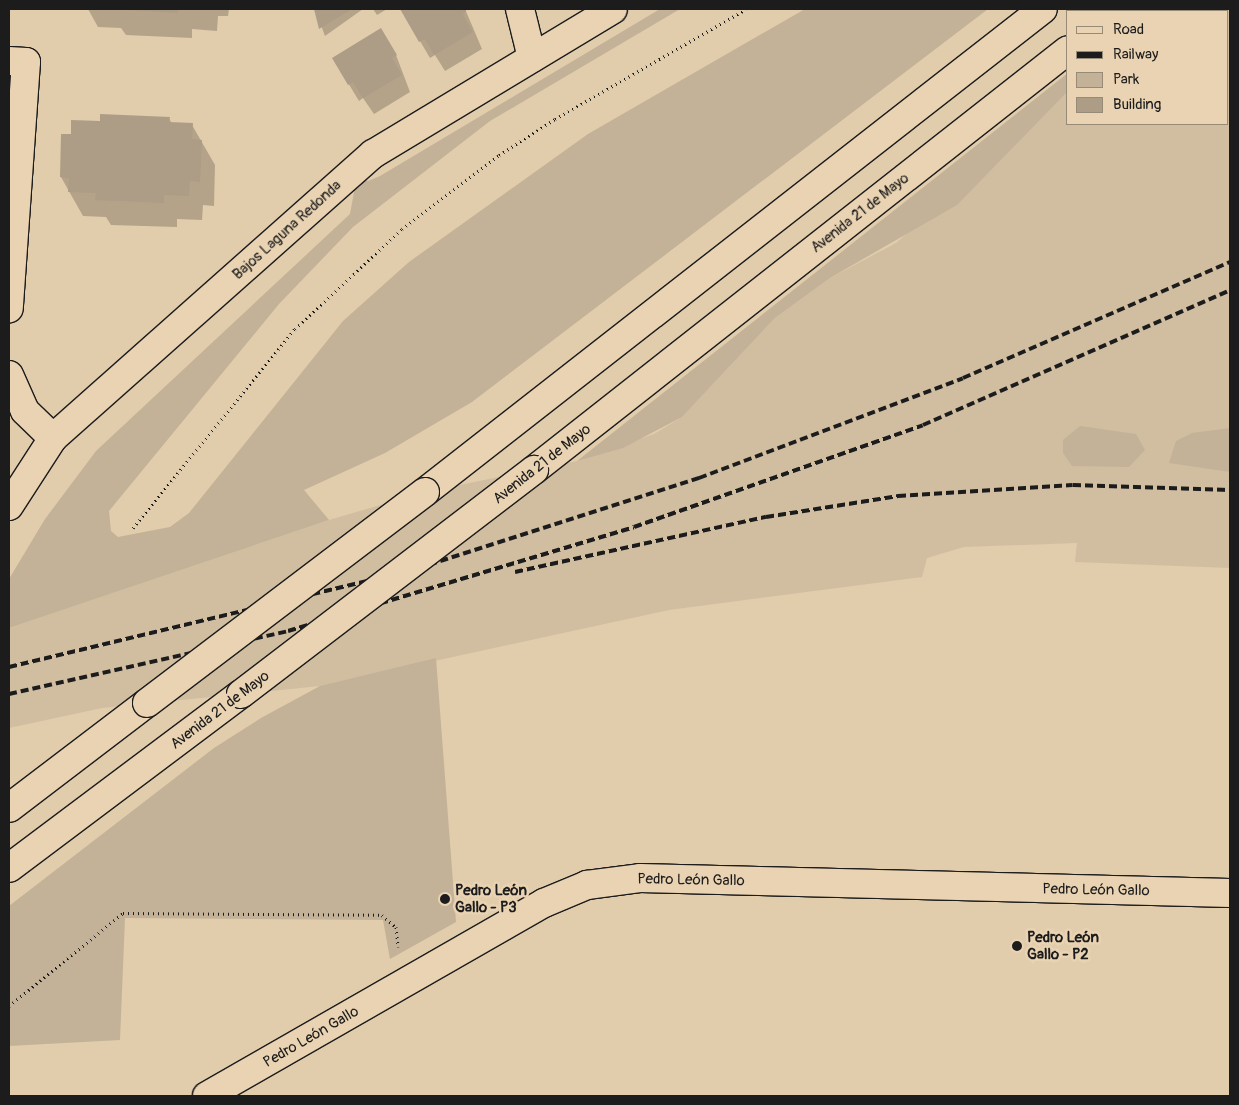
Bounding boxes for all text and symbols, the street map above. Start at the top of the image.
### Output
legend [1066,10,1229,125]
text: Road [1113,20,1144,39]
text: Railway [1113,45,1158,64]
text: Park [1113,70,1139,89]
text: Building [1113,95,1161,114]
street label: Avenida 21 de Mayo [807,169,913,257]
street label: Bajos Laguna Redonda [229,176,345,284]
street label: Avenida 21 de Mayo [489,420,595,508]
street label: Avenida 21 de Mayo [167,667,273,753]
street label: Pedro León Gallo [637,870,745,890]
street label: Pedro León Gallo [1042,880,1150,900]
place label: Pedro León Gallo - P3 [455,881,527,916]
marker: Pedro León Gallo - P3 [439,893,451,905]
place label: Pedro León Gallo - P2 [1027,928,1099,963]
marker: Pedro León Gallo - P2 [1011,940,1023,952]
street label: Pedro León Gallo [260,1002,362,1072]

